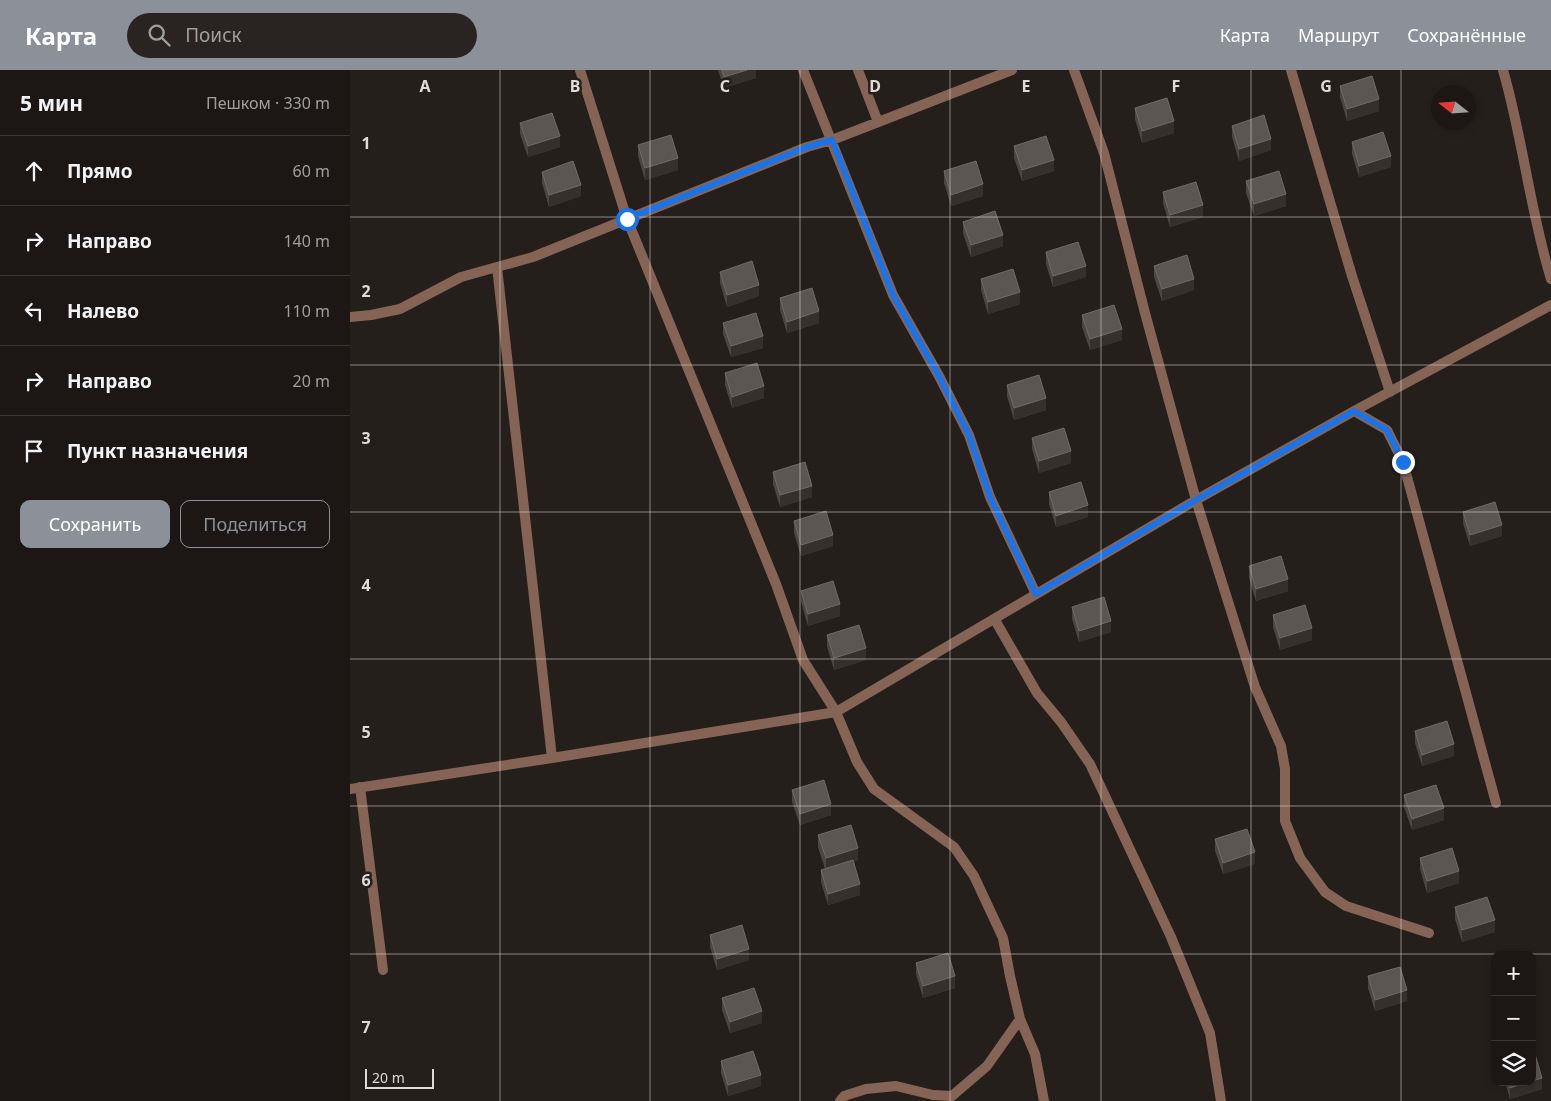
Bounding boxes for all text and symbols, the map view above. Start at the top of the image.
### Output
search box [127,13,477,58]
text: Карта [25,19,97,52]
icon: search [145,21,173,49]
text: Поиск [185,22,242,48]
text: Карта [1220,23,1270,47]
text: Маршрут [1298,23,1379,47]
text: Сохранённые [1407,23,1526,47]
text: A [419,75,431,97]
text: B [570,75,580,97]
text: C [720,75,730,97]
text: D [869,75,881,97]
text: E [1022,75,1031,97]
text: F [1172,75,1180,97]
text: G [1320,75,1332,97]
north arrow [1431,85,1476,130]
text: 5 мин [20,89,83,117]
text: Пешком · 330 m [206,92,330,114]
text: 1 [361,132,371,154]
icon: ahead [20,157,48,185]
text: Прямо [67,158,133,184]
text: 60 m [293,160,330,182]
route start [616,208,639,231]
icon: right [20,227,48,255]
text: Направо [67,228,152,254]
text: 140 m [283,230,330,252]
text: 2 [361,280,371,302]
icon: left [20,297,48,325]
text: Налево [67,298,139,324]
text: 110 m [283,300,330,322]
icon: right [20,367,48,395]
text: Направо [67,368,152,394]
text: 20 m [293,370,330,392]
text: 3 [361,427,371,449]
icon: arrive [20,437,48,465]
text: Пункт назначения [67,438,248,464]
route end [1392,451,1415,474]
button: Сохранить [20,500,170,548]
button: Поделиться [180,500,330,548]
text: 4 [361,574,371,596]
text: 5 [361,721,371,743]
text: 6 [361,869,371,891]
map controls [1491,951,1536,1086]
button: + [1491,951,1536,996]
button: − [1491,996,1536,1041]
text: 7 [361,1016,371,1038]
button: layers [1491,1041,1536,1086]
scale bar [365,1066,434,1089]
text: 20 m [372,1068,405,1087]

